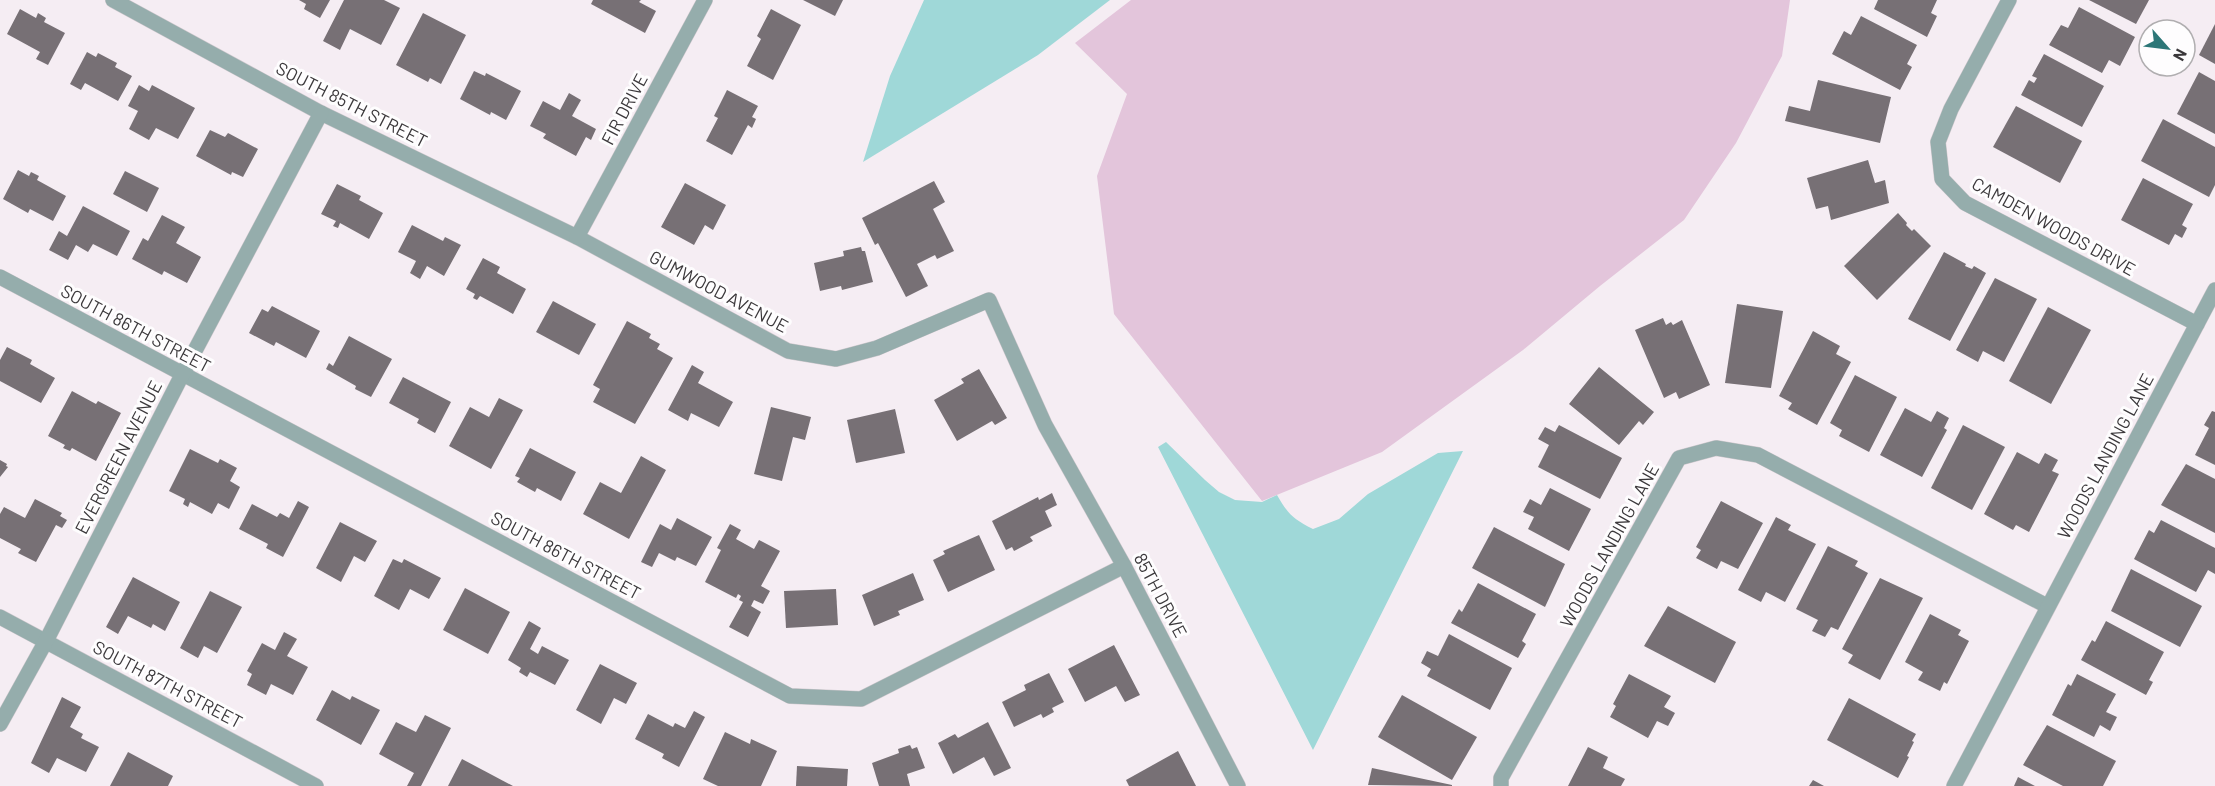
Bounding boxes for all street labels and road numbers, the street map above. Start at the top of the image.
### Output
street label: SOUTH 85TH STREET [273,56,431,152]
street label: FIR DRIVE [596,70,652,148]
street label: CAMDEN WOODS DRIVE [1968,172,2140,280]
street label: GUMWOOD AVENUE [646,245,792,337]
street label: SOUTH 86TH STREET [57,279,215,377]
street label: WOODS LANDING LANE [2052,370,2158,542]
street label: EVERGREEN AVENUE [70,377,166,537]
street label: WOODS LANDING LANE [1555,459,1663,631]
street label: SOUTH 86TH STREET [487,506,645,604]
street label: 85TH DRIVE [1130,549,1192,641]
street label: SOUTH 87TH STREET [90,635,246,733]

